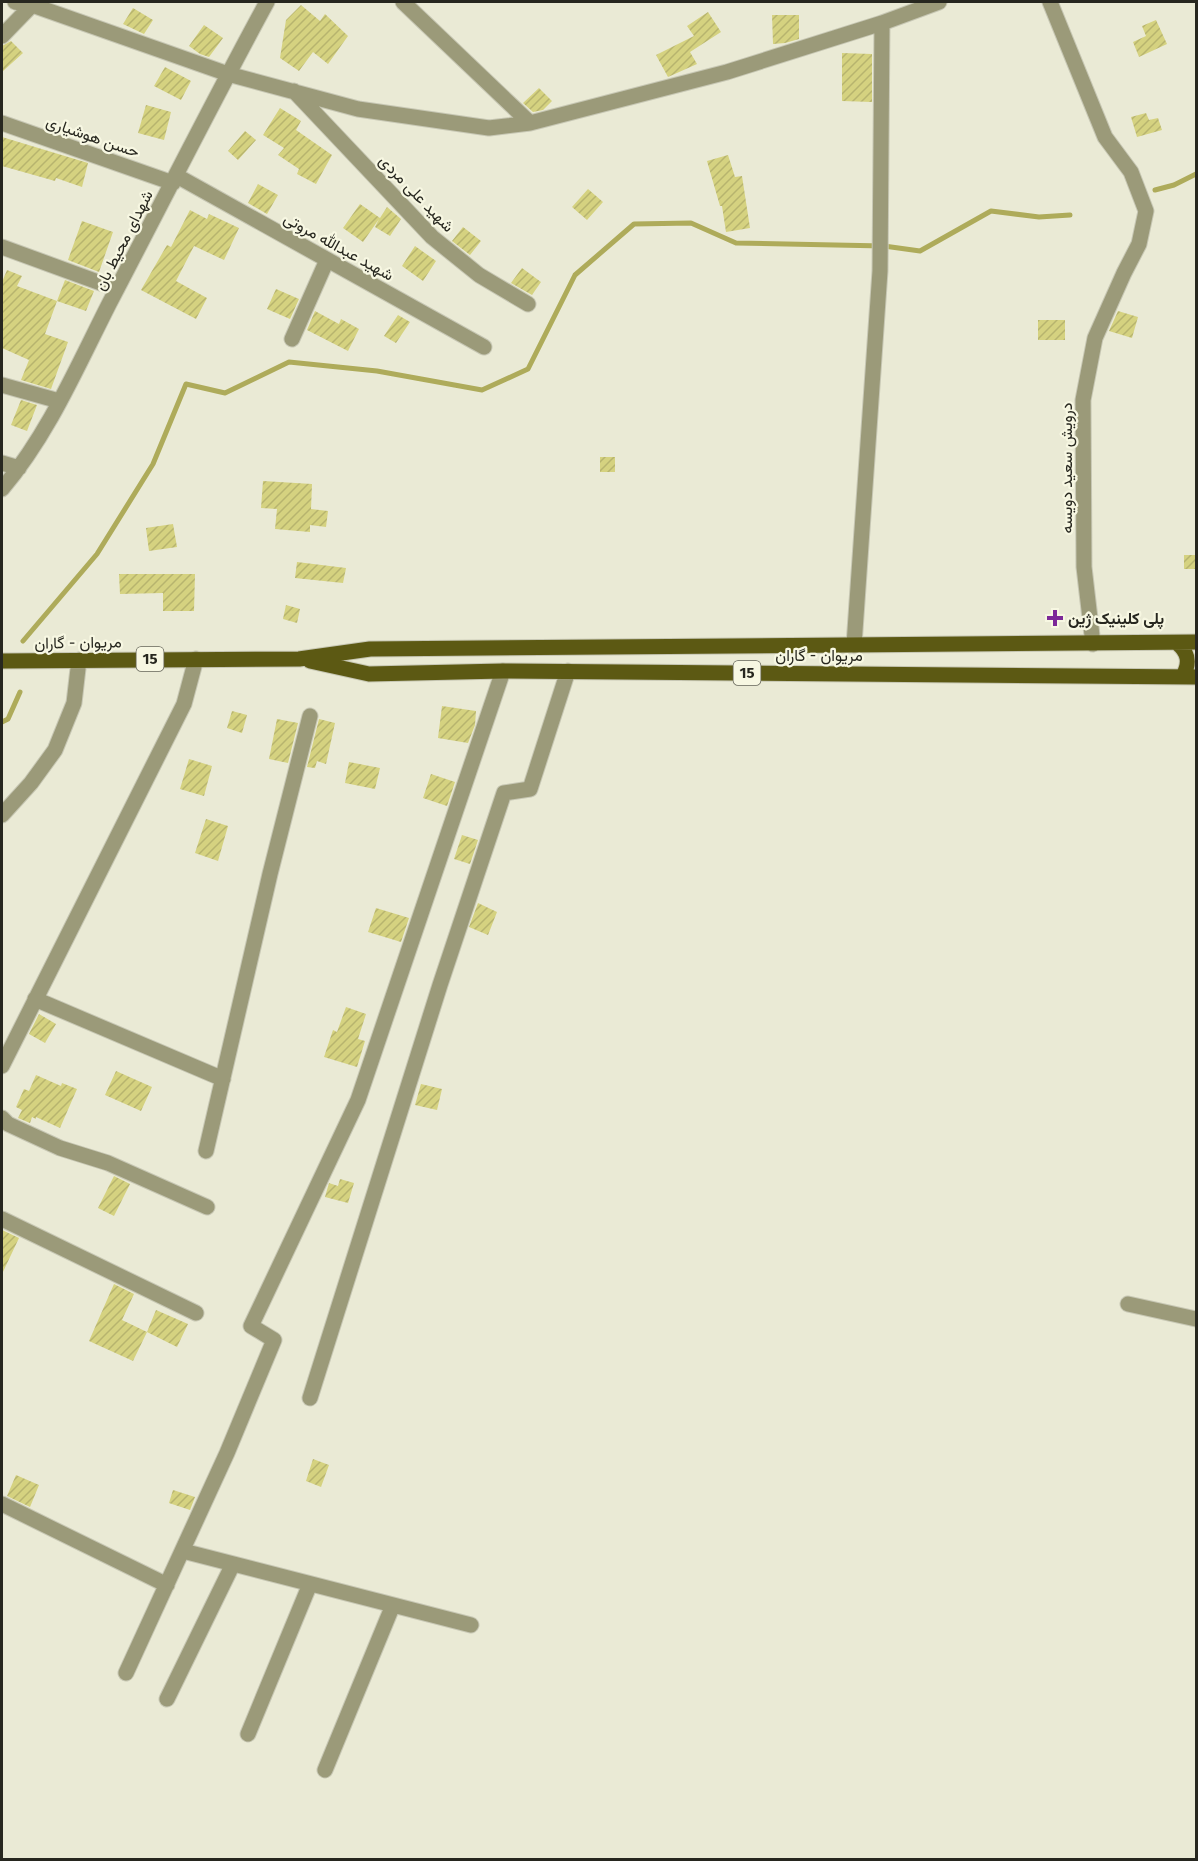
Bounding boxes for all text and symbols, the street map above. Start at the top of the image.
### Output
street label: حسن هوشیاری [43,112,142,162]
street label: شهید علی مردی [374,151,458,236]
street label: شهدای محیط بان [90,187,158,294]
street label: شهید عبدالله مروتی [280,208,397,285]
street label: درویش سعید دویسه [1057,403,1077,533]
marker: پلی کلینیک ژین [1046,609,1064,627]
place label: پلی کلینیک ژین [1068,609,1164,630]
street label: مریوان - گاران [34,632,122,654]
street label: مریوان - گاران [775,646,863,666]
road number: 15 [136,647,164,671]
road number: 15 [734,661,760,685]

